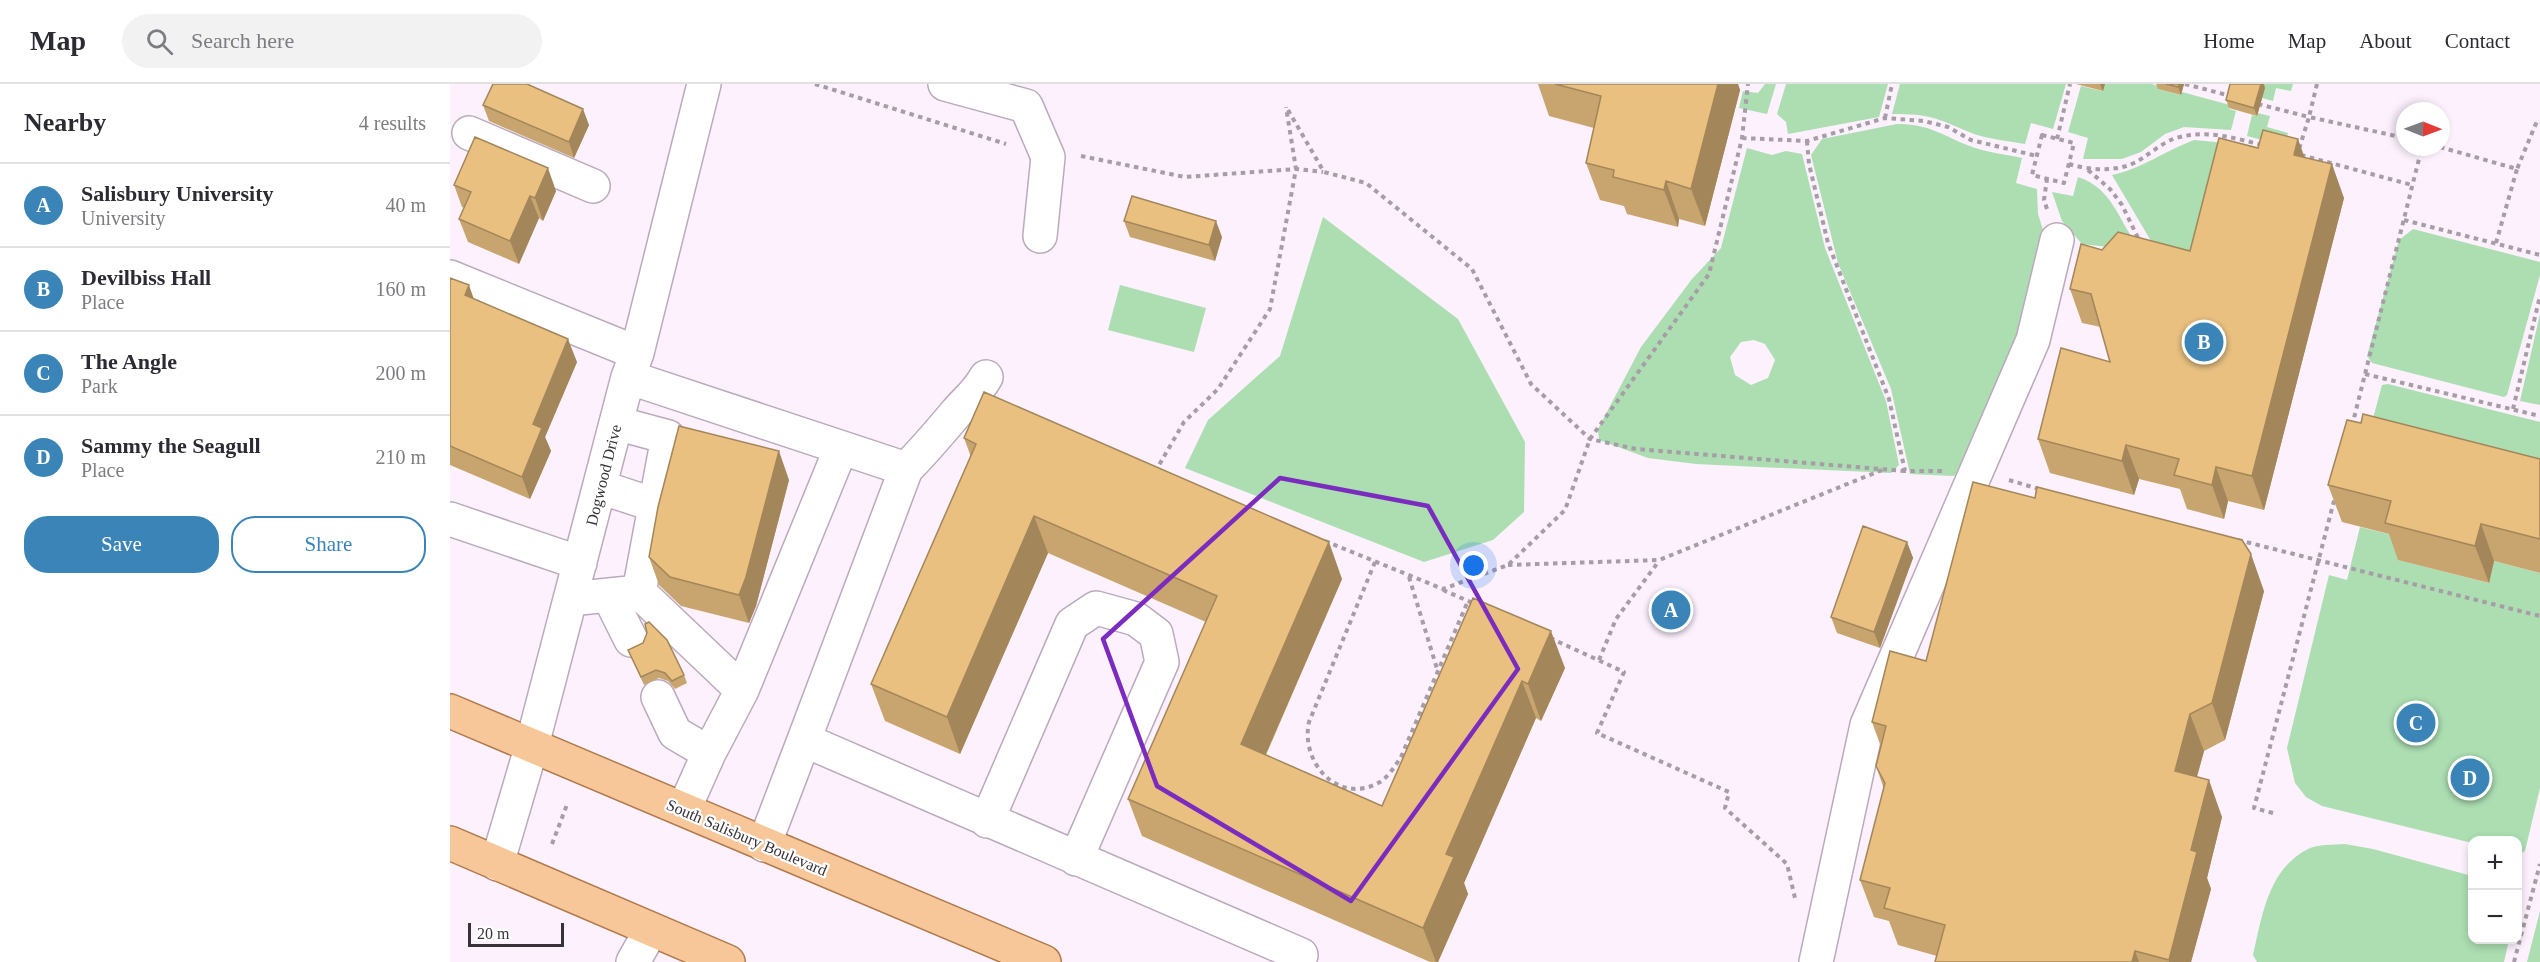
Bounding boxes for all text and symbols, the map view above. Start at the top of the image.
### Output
search box [122,14,542,68]
text: Map [30,25,86,56]
icon: search [143,25,176,58]
text: Search here [191,28,294,53]
text: Home [2203,29,2255,53]
text: Map [2288,29,2326,53]
text: About [2359,29,2412,53]
text: Contact [2445,29,2510,53]
north arrow [2396,102,2450,156]
text: Nearby [24,108,106,137]
text: 4 results [359,112,426,134]
text: Salisbury University [81,181,274,206]
text: A [36,194,51,216]
text: 40 m [385,194,426,216]
text: University [81,207,165,229]
text: Devilbiss Hall [81,265,211,290]
text: B [37,278,50,300]
text: 160 m [375,278,426,300]
text: Place [81,291,124,313]
pin: B [2184,320,2224,364]
text: The Angle [81,349,177,374]
text: C [36,362,51,384]
text: 200 m [375,362,426,384]
text: Park [81,375,118,397]
street label: Dogwood Drive [583,423,625,528]
text: Sammy the Seagull [81,433,261,458]
text: D [36,446,51,468]
text: 210 m [375,446,426,468]
text: Place [81,459,124,481]
button: Save [24,516,219,573]
button: Share [231,516,426,573]
your location [1459,551,1488,580]
pin: A [1652,588,1690,632]
pin: C [2396,700,2436,746]
pin: D [2450,756,2490,800]
street label: South Salisbury Boulevard [664,796,829,880]
map controls [2468,836,2522,944]
button: + [2468,836,2522,890]
button: − [2468,890,2522,944]
scale bar [468,920,564,948]
text: 20 m [477,925,509,942]

